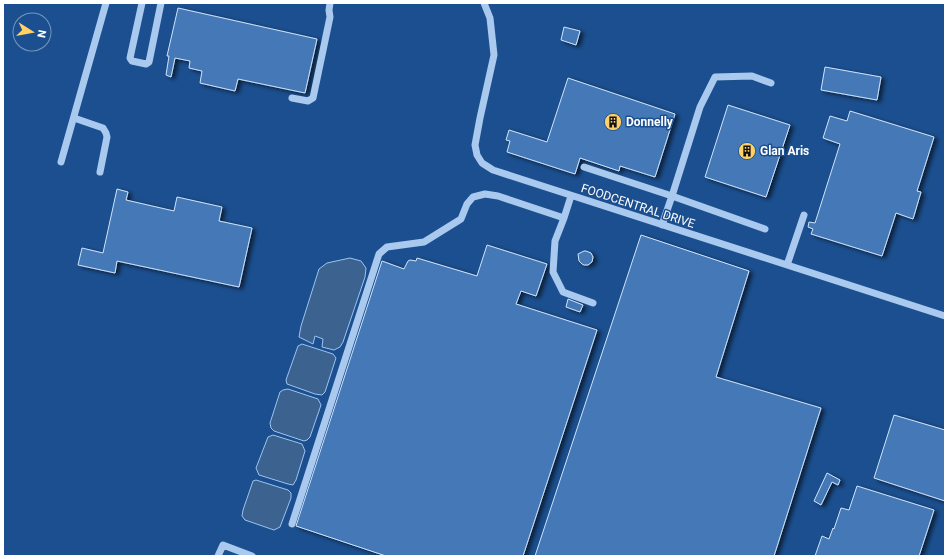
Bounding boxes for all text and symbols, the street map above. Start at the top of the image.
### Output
north arrow [12,12,52,52]
text: N [34,29,48,39]
building icon: Donnelly [603,112,623,132]
place label: Donnelly [626,115,674,129]
building icon: Glan Aris [737,141,757,161]
place label: Glan Aris [760,144,809,158]
street label: FOODCENTRAL DRIVE [579,181,697,231]

